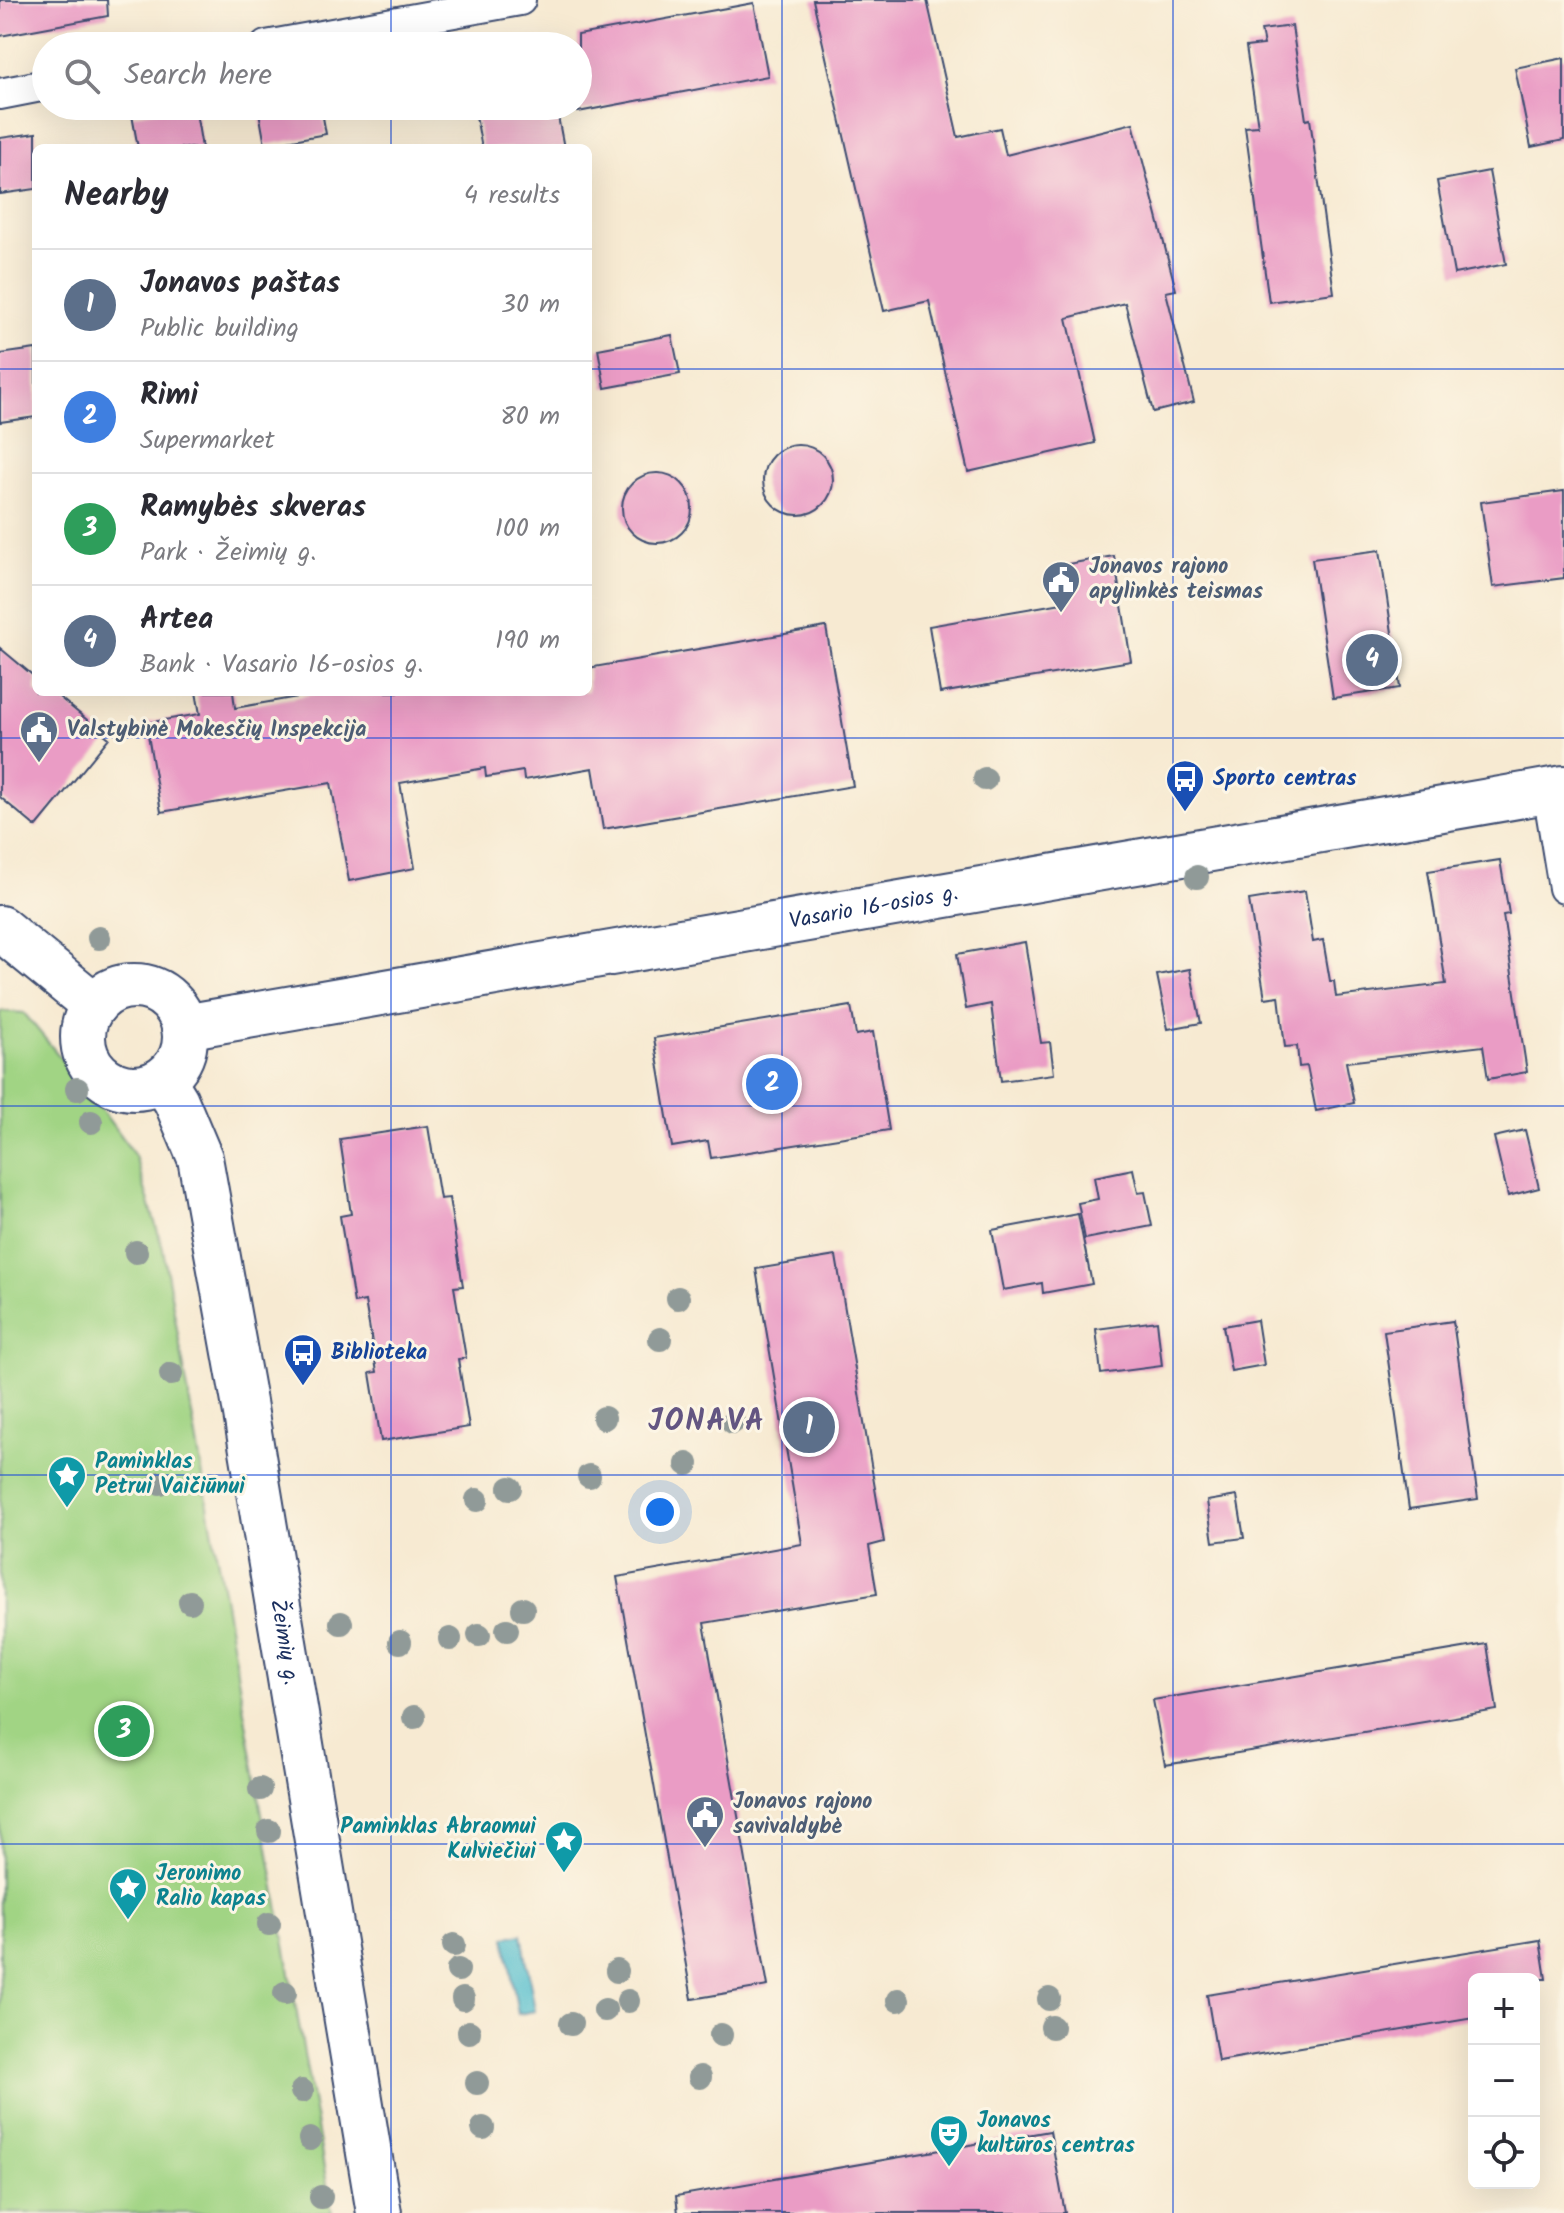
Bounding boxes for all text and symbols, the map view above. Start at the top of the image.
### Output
search box [32,32,592,120]
text: Search here [124,52,272,100]
icon: search [60,54,104,98]
text: Nearby [64,169,169,223]
text: 4 results [464,175,560,217]
text: Jonavos paštas [140,260,340,308]
text: 1 [86,284,94,326]
text: 30 m [501,284,560,326]
text: Public building [140,308,299,350]
text: Rimi [140,372,198,420]
text: 2 [82,396,98,438]
text: 80 m [500,396,560,438]
text: Supermarket [140,420,275,462]
text: Ramybės skveras [140,484,366,532]
text: 3 [83,508,97,550]
text: 100 m [495,508,560,550]
text: Park · Žeimių g. [140,532,316,574]
place label: Jonavos rajono apylinkės teismas [1089,550,1264,610]
public building icon: Jonavos rajono apylinkės teismas [1040,559,1082,614]
text: Artea [140,596,213,644]
text: 4 [83,620,97,662]
text: 190 m [495,620,560,662]
pin: 4 [1346,630,1398,690]
text: Bank · Vasario 16-osios g. [140,644,424,686]
public building icon: Valstybinė Mokesčių Inspekcija [18,709,60,764]
place label: Valstybinė Mokesčių Inspekcija [67,713,366,748]
bus stop icon: Sporto centras [1164,758,1206,813]
place label: Sporto centras [1213,762,1357,797]
street label: Vasario 16-osios g. [787,876,961,939]
pin: 2 [746,1054,798,1114]
bus stop icon: Biblioteka [282,1332,324,1387]
place label: Biblioteka [331,1336,427,1371]
pin: 1 [783,1397,835,1457]
district label: JONAVA [648,1398,766,1446]
place label: Paminklas Petrui Vaičiūnui [95,1445,246,1505]
place icon: Paminklas Petrui Vaičiūnui [46,1454,88,1509]
your location [640,1492,680,1532]
street label: Žeimių g. [260,1597,308,1688]
pin: 3 [98,1701,150,1761]
place label: Jonavos rajono savivaldybė [733,1785,872,1845]
public building icon: Jonavos rajono savivaldybė [684,1794,726,1849]
place label: Paminklas Abraomui Kulviečiui [340,1810,537,1870]
place icon: Paminklas Abraomui Kulviečiui [543,1819,585,1874]
place label: Jeronimo Ralio kapas [156,1857,267,1917]
place icon: Jeronimo Ralio kapas [107,1866,149,1921]
map controls [1468,1973,1540,2189]
button: + [1468,1973,1540,2045]
button: − [1468,2045,1540,2117]
place label: Jonavos kultūros centras [977,2104,1135,2164]
theatre icon: Jonavos kultūros centras [928,2113,970,2168]
button: locate [1468,2117,1540,2189]

